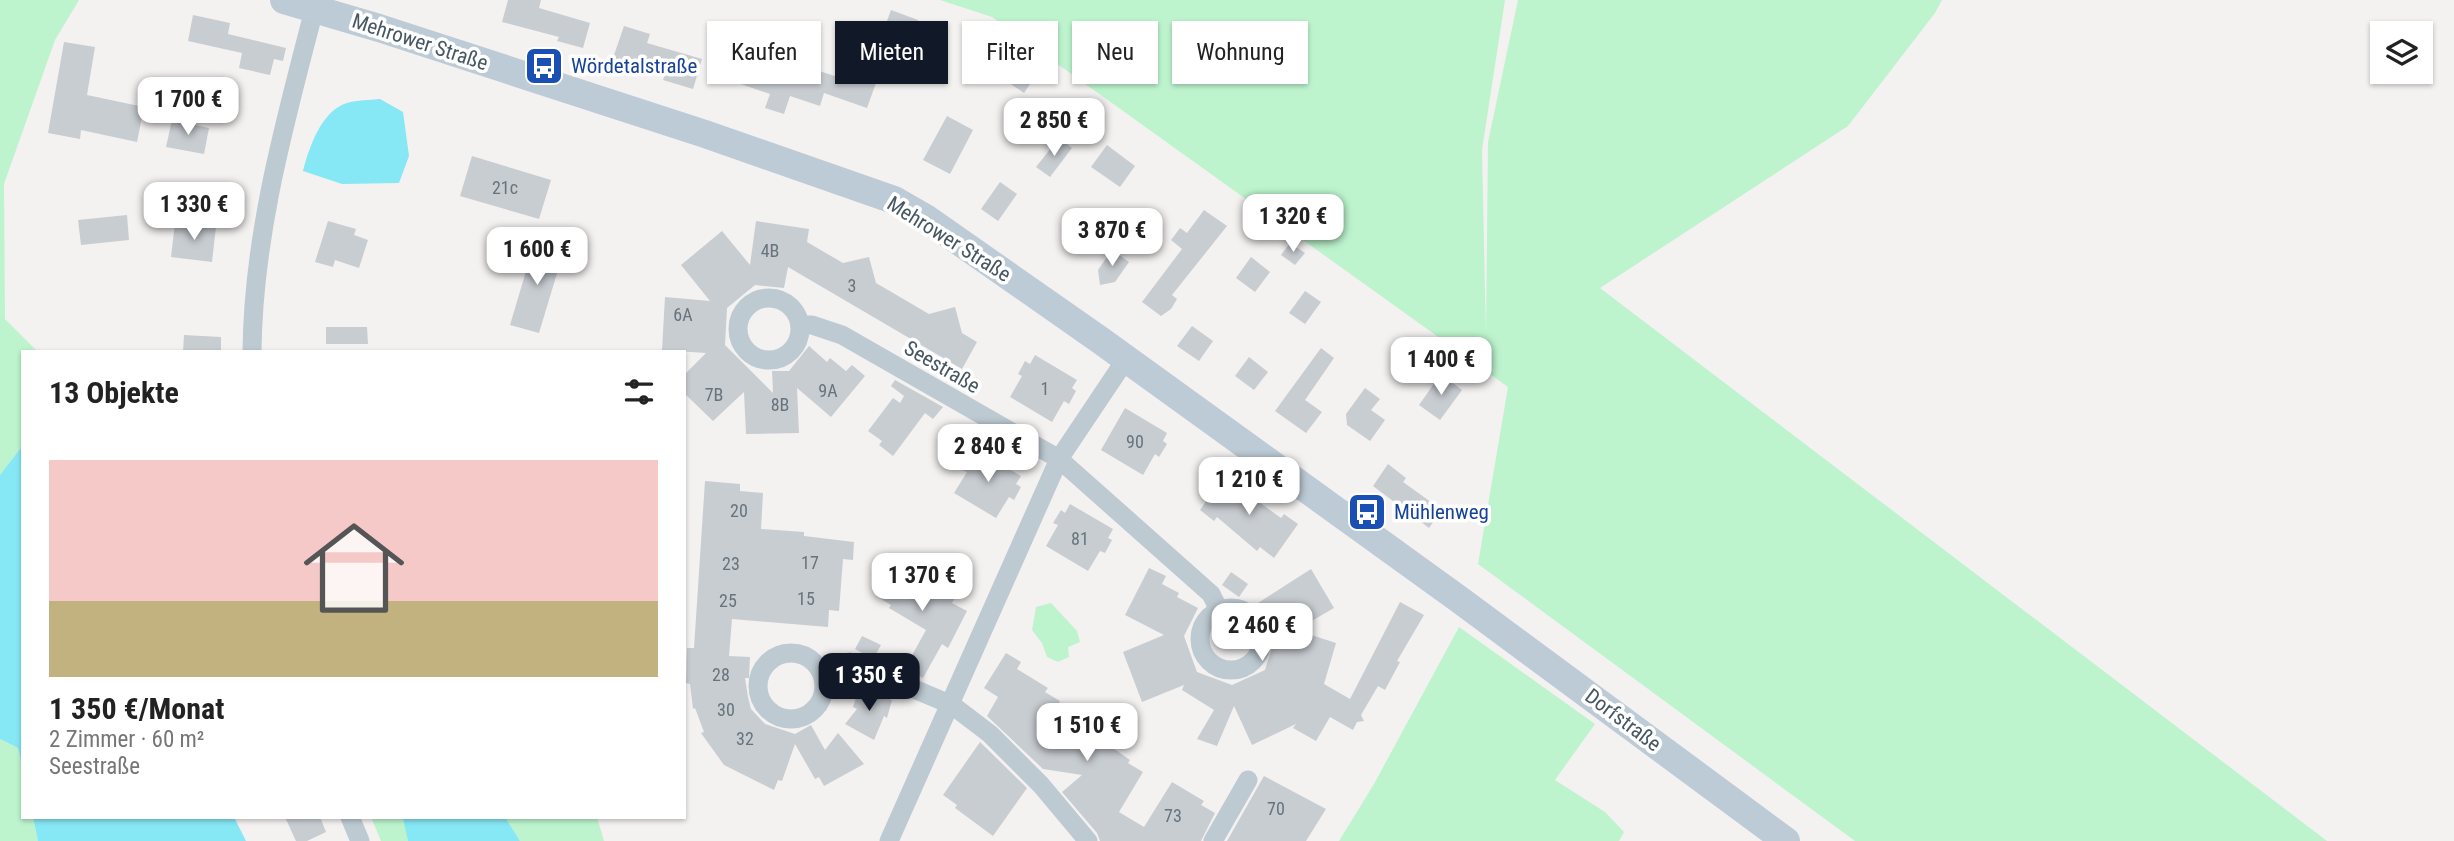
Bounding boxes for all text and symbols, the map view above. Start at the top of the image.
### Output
street label: Mehrower Straße [349,9,491,75]
chip: Kaufen [707,21,821,84]
chip: Mieten [835,21,948,84]
chip: Filter [962,21,1058,84]
chip: Neu [1072,21,1158,84]
chip: Wohnung [1172,21,1308,84]
map controls [2370,21,2433,84]
button: layers [2370,21,2433,84]
bus stop icon: Wördetalstraße [523,45,565,87]
place label: Wördetalstraße [571,54,698,78]
pin: 1 700 € [123,78,253,137]
text: 1 700 € [154,86,222,113]
pin: 2 850 € [989,99,1119,158]
text: 2 850 € [1020,107,1088,134]
house number: 21c [492,177,518,198]
pin: 1 330 € [129,182,259,242]
text: 1 330 € [160,191,228,218]
street label: Mehrower Straße [883,191,1015,287]
pin: 1 320 € [1228,194,1358,254]
text: 1 320 € [1259,203,1327,230]
pin: 3 870 € [1047,208,1177,268]
text: 3 870 € [1078,217,1146,244]
pin: 1 600 € [472,228,602,287]
text: 1 600 € [503,236,571,263]
house number: 4B [761,240,779,261]
house number: 3 [848,275,856,296]
house number: 6A [673,304,693,325]
street label: Seestraße [900,336,984,398]
pin: 1 400 € [1376,338,1506,397]
text: 1 400 € [1407,346,1475,373]
icon: filters [620,373,658,411]
text: 13 Objekte [49,375,179,410]
house number: 1 [1041,378,1049,399]
house number: 9A [818,380,838,401]
house number: 7B [705,384,723,405]
house number: 8B [771,394,789,415]
pin: 2 840 € [923,424,1053,484]
house number: 90 [1126,431,1144,452]
text: 2 840 € [954,433,1022,460]
pin: 1 210 € [1184,458,1314,517]
text: 1 210 € [1215,466,1283,493]
bus stop icon: Mühlenweg [1346,491,1388,533]
house number: 20 [730,500,748,521]
place label: Mühlenweg [1394,500,1489,524]
icon: home [291,505,417,631]
house number: 81 [1071,528,1089,549]
house number: 17 [801,552,819,573]
house number: 23 [722,553,740,574]
pin: 1 370 € [857,554,987,613]
text: 1 370 € [888,562,956,589]
house number: 15 [797,588,815,609]
house number: 25 [719,590,737,611]
pin: 2 460 € [1197,604,1327,663]
text: 2 460 € [1228,612,1296,639]
pin: 1 350 € [804,654,934,713]
text: 1 350 € [835,662,903,689]
house number: 28 [712,664,730,685]
street label: Dorfstraße [1580,684,1666,756]
text: 1 350 €/Monat [49,691,224,726]
house number: 30 [717,699,735,720]
pin: 1 510 € [1022,704,1152,763]
text: 1 510 € [1053,712,1121,739]
text: 2 Zimmer · 60 m² [49,726,204,753]
house number: 32 [736,728,754,749]
text: Seestraße [49,753,140,780]
house number: 70 [1267,798,1285,819]
house number: 73 [1164,805,1182,826]

